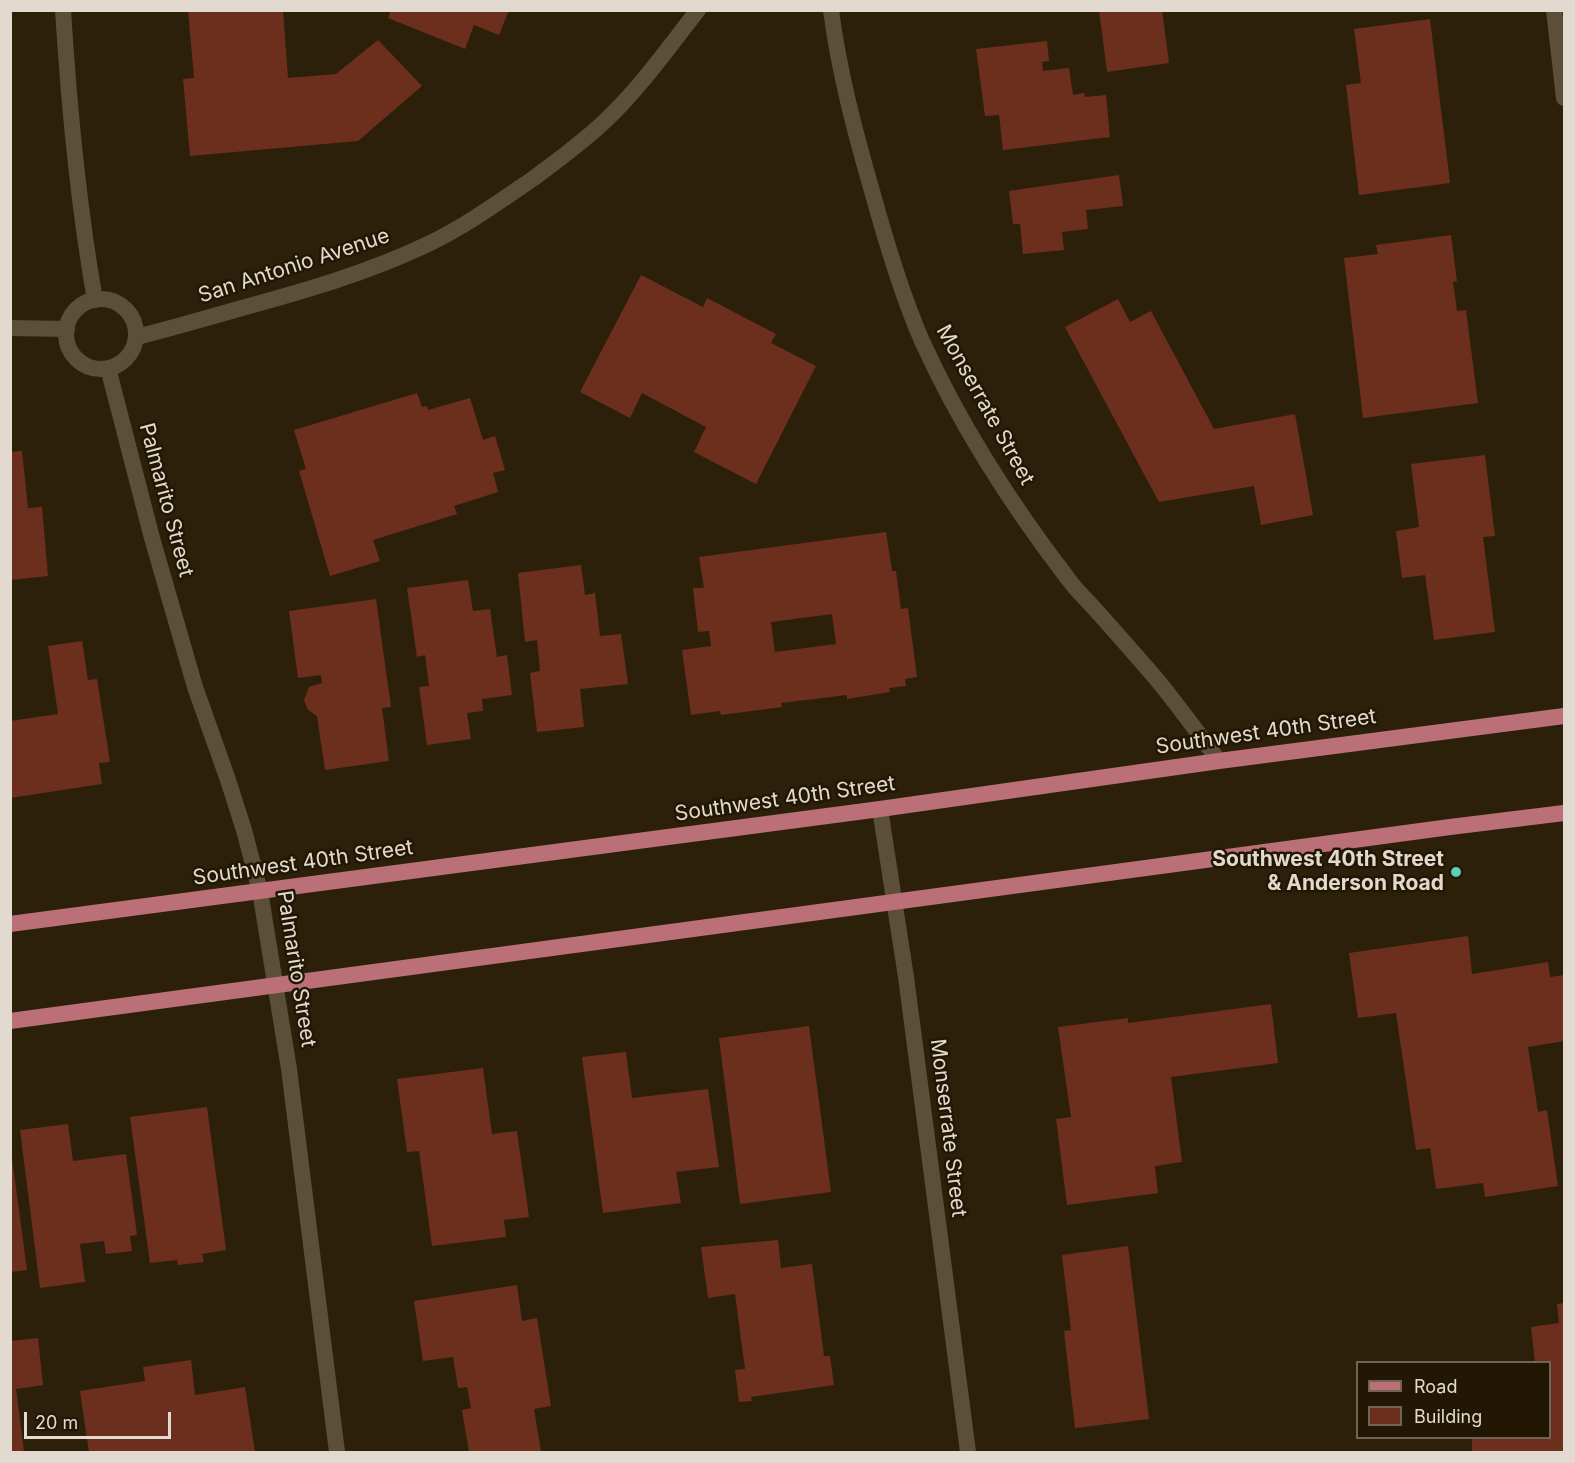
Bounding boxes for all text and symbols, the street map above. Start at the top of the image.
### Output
street label: San Antonio Avenue [195,223,393,309]
street label: Monserrate Street [931,320,1039,490]
street label: Palmarito Street [133,420,199,580]
street label: Southwest 40th Street [1154,704,1378,760]
street label: Southwest 40th Street [673,771,897,827]
street label: Southwest 40th Street [191,835,415,891]
place label: Southwest 40th Street & Anderson Road [1212,847,1444,897]
marker: Southwest 40th Street & Anderson Road [1449,865,1463,879]
street label: Palmarito Street [271,889,321,1049]
street label: Monserrate Street [925,1037,971,1219]
legend [1356,1361,1551,1439]
text: Road [1414,1376,1457,1397]
scale bar [27,1400,174,1438]
text: Building [1414,1406,1482,1427]
text: 20 m [35,1412,78,1433]

